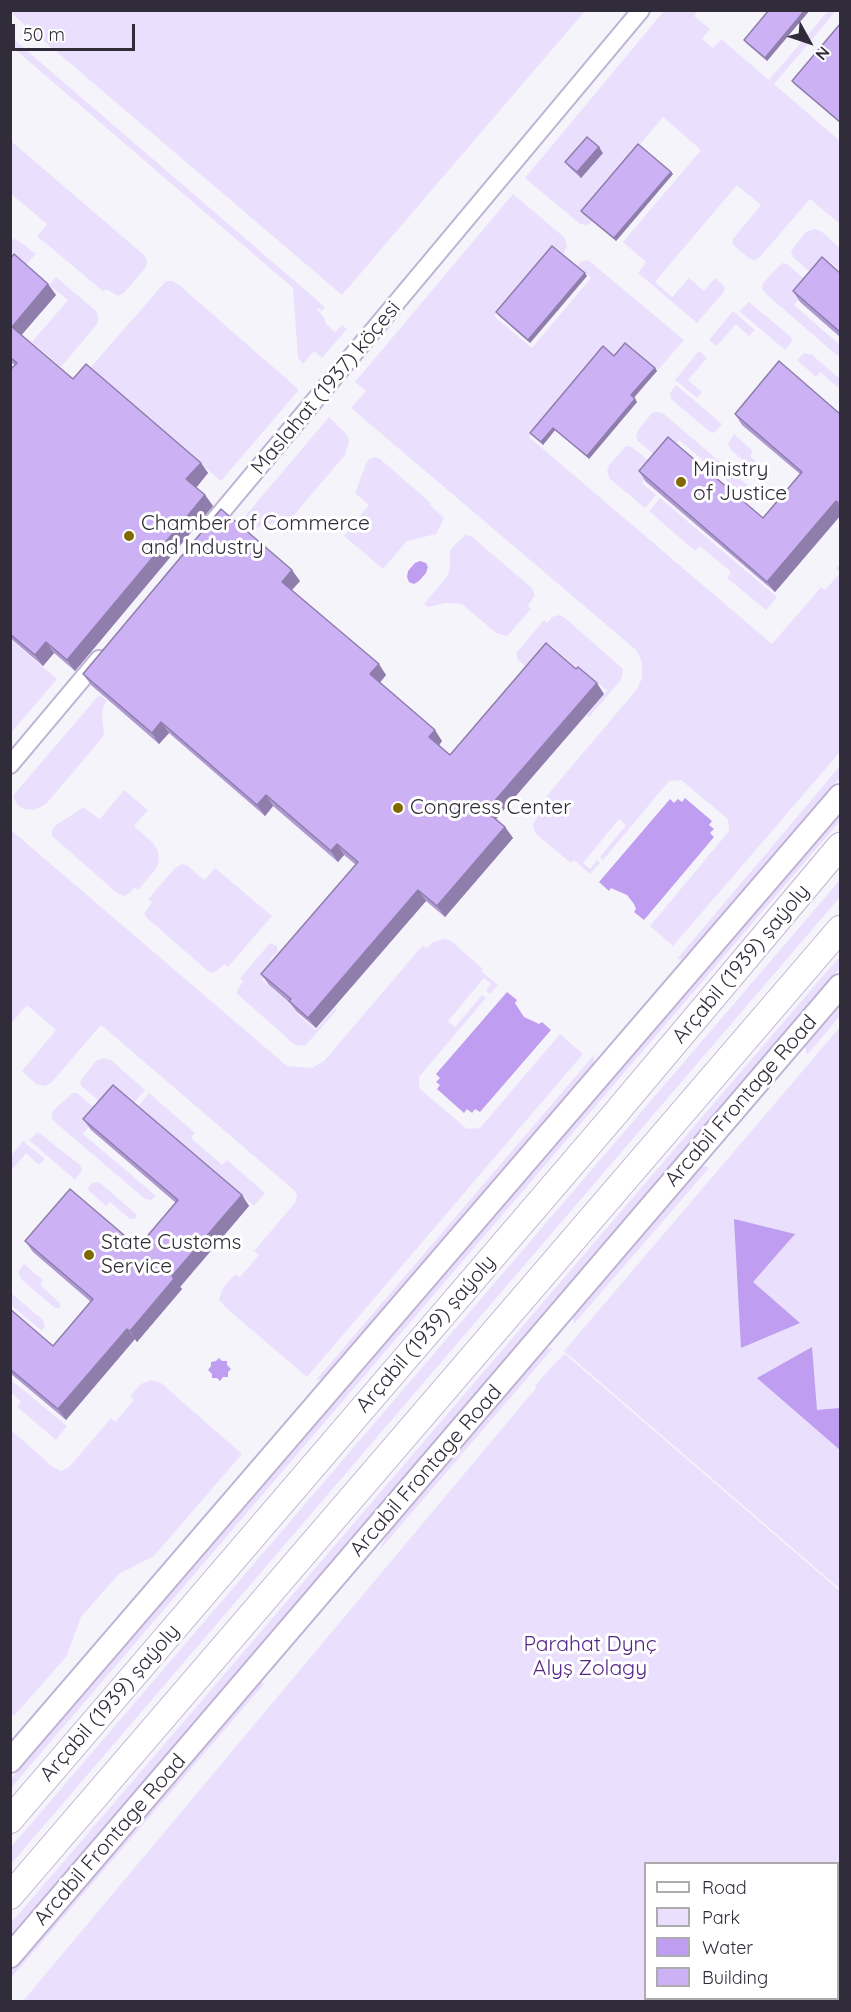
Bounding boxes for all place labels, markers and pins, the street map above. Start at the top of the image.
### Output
place label: Ministry of Justice [693,457,787,507]
marker: Ministry of Justice [674,475,688,489]
place label: Chamber of Commerce and Industry [141,511,370,561]
marker: Chamber of Commerce and Industry [122,529,136,543]
place label: Congress Center [410,795,571,821]
marker: Congress Center [391,801,405,815]
place label: State Customs Service [101,1230,241,1280]
marker: State Customs Service [82,1248,96,1262]

